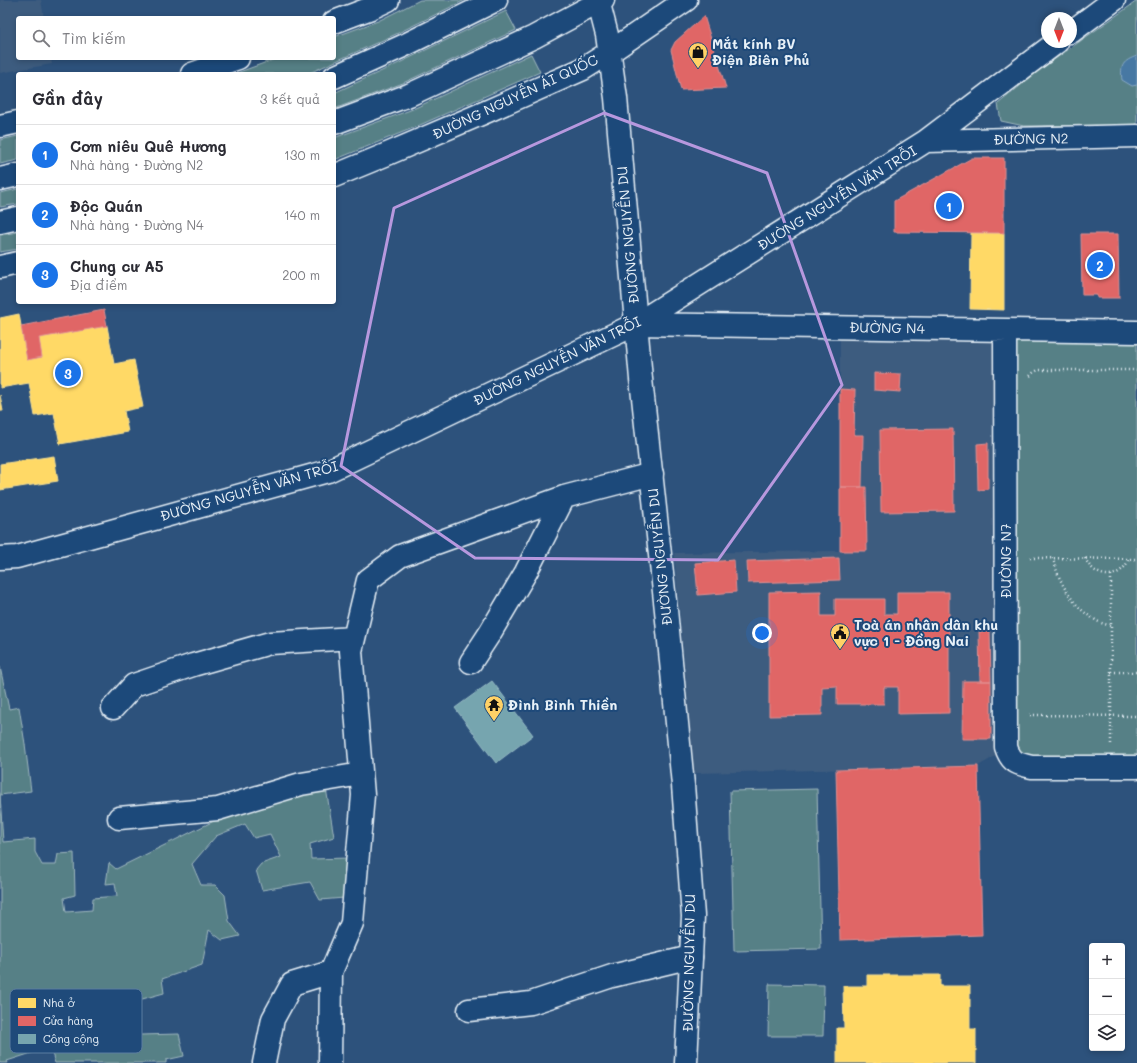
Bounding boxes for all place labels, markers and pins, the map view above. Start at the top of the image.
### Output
place label: Mắt kính BV Điện Biên Phủ [712,34,809,69]
shop icon: Mắt kính BV Điện Biên Phủ [687,41,709,69]
pin: 1 [936,191,962,221]
pin: 2 [1087,250,1113,280]
pin: 3 [55,358,81,388]
place label: Toà án nhân dân khu vực 1 - Đồng Nai [854,615,998,650]
public building icon: Toà án nhân dân khu vực 1 - Đồng Nai [829,622,851,650]
temple icon: Đình Bình Thiền [483,694,505,722]
place label: Đình Bình Thiền [508,695,617,714]

